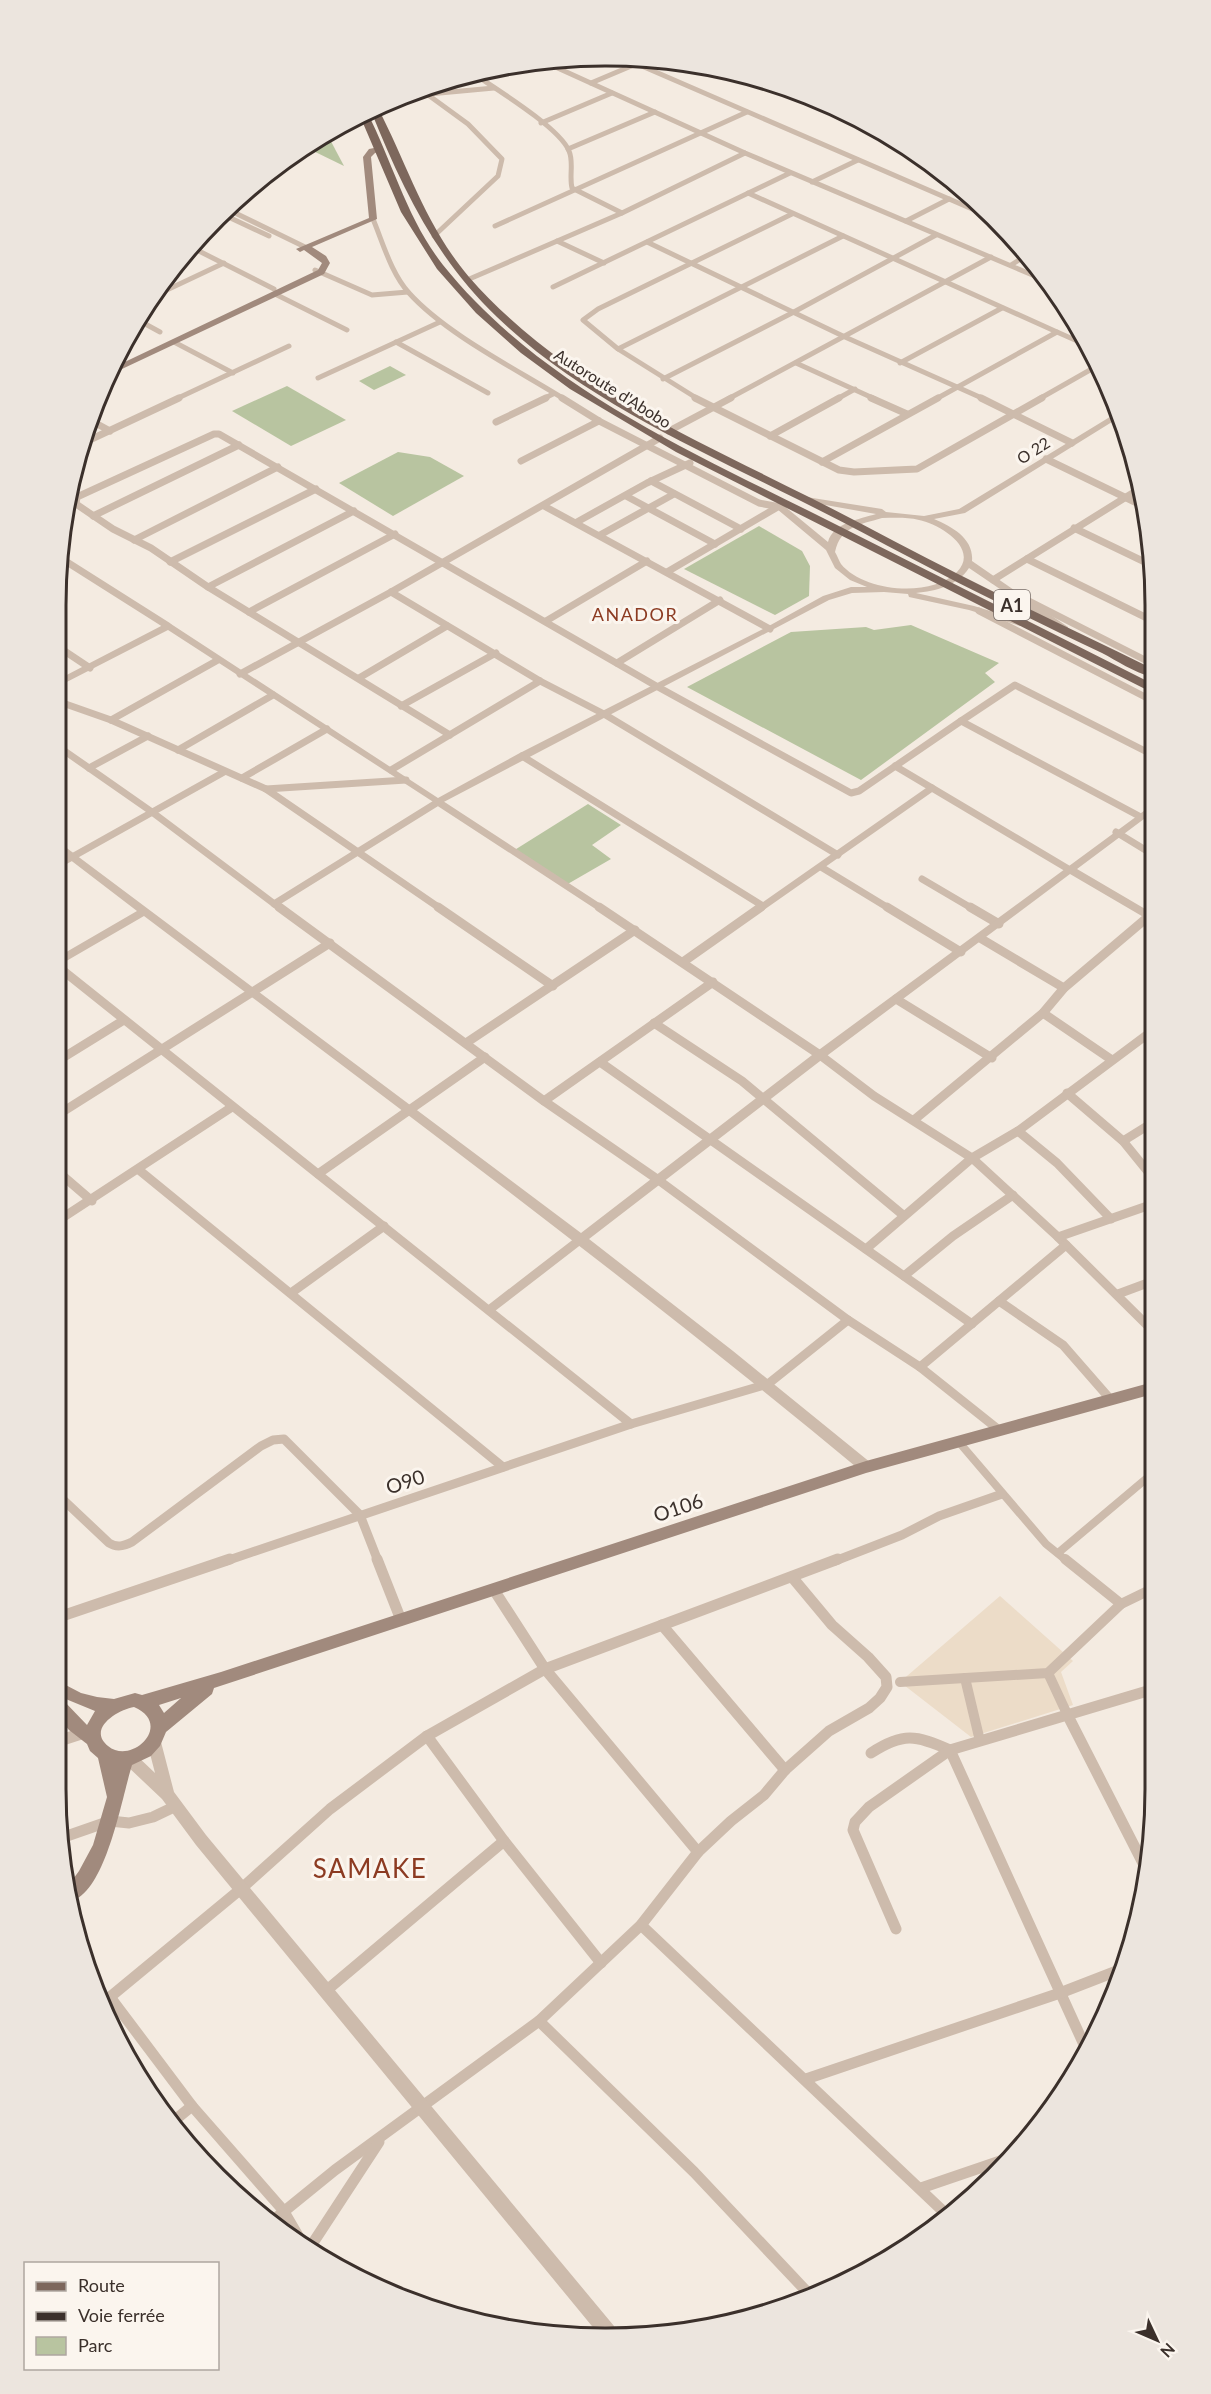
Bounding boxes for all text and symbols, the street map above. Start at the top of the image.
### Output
street label: Autoroute d'Abobo [551,344,675,432]
street label: O 22 [1013,433,1053,467]
road number: A1 [994,590,1030,620]
district label: ANADOR [592,603,678,625]
street label: O90 [383,1464,427,1498]
street label: O106 [650,1488,706,1526]
district label: SAMAKE [313,1852,427,1884]
legend [24,2262,219,2370]
text: Route [78,2274,125,2296]
text: Voie ferrée [78,2304,165,2326]
north arrow [1127,2310,1187,2370]
text: Parc [78,2334,113,2356]
text: N [1157,2340,1179,2362]

